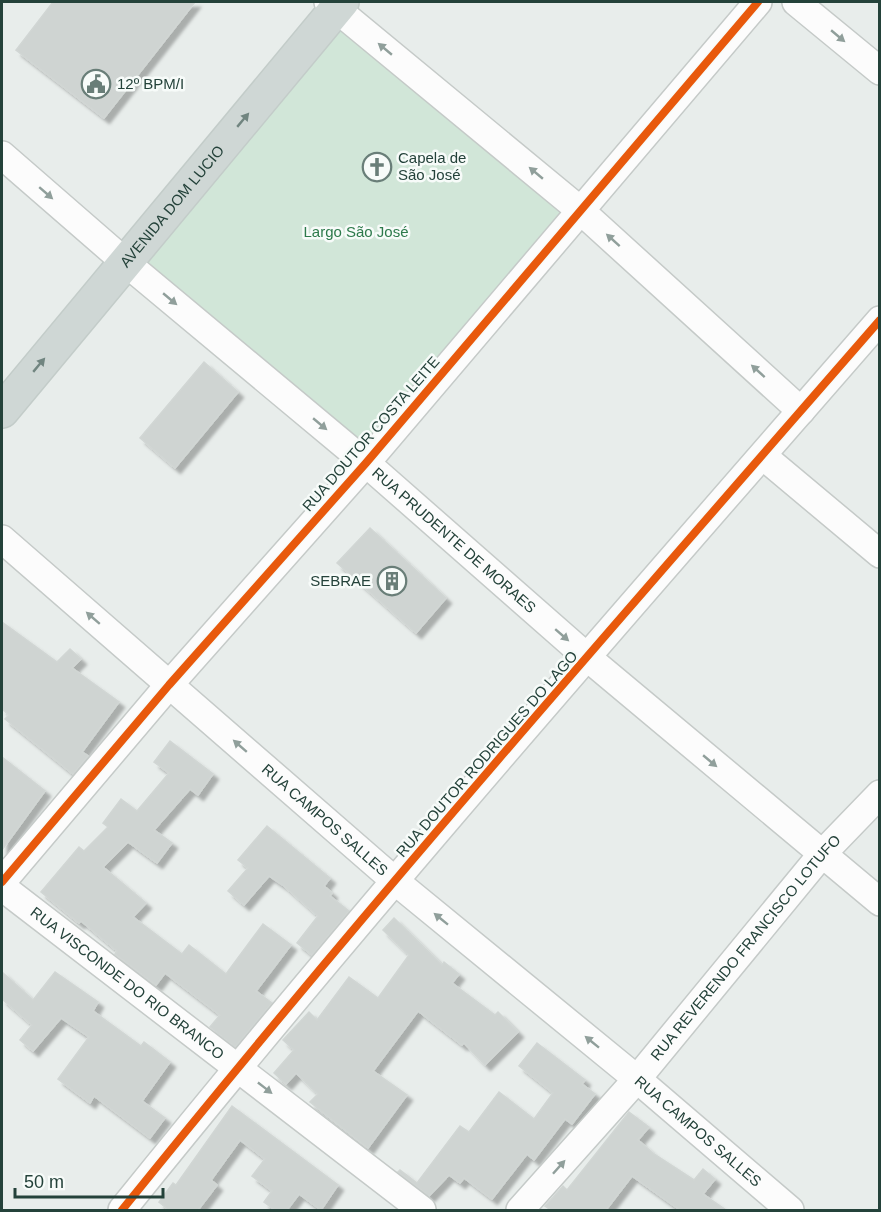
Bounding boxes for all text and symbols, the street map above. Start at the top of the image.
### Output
one-way arrow [830,30,846,43]
one-way arrow [377,43,393,56]
public building icon: 12º BPM/I [80,68,112,100]
place label: 12º BPM/I [117,75,184,92]
one-way arrow [236,113,249,128]
street label: AVENIDA DOM LUCIO [116,142,227,270]
place label: Capela de São José [398,149,466,183]
church icon: Capela de São José [361,151,393,183]
one-way arrow [528,168,543,180]
one-way arrow [38,187,54,200]
park label: Largo São José [303,223,409,240]
one-way arrow [606,233,621,247]
one-way arrow [162,293,178,306]
street label: RUA DOUTOR COSTA LEITE [299,353,442,515]
one-way arrow [32,358,45,373]
one-way arrow [751,365,766,378]
one-way arrow [312,417,327,430]
street label: RUA PRUDENTE DE MORAES [369,464,540,616]
building icon: SEBRAE [376,565,408,597]
place label: SEBRAE [310,572,371,589]
one-way arrow [86,612,101,625]
one-way arrow [554,628,569,642]
street label: RUA DOUTOR RODRIGUES DO LAGO [393,647,581,860]
one-way arrow [233,740,248,753]
one-way arrow [702,754,718,767]
street label: RUA CAMPOS SALLES [259,760,392,879]
street label: RUA REVERENDO FRANCISCO LOTUFO [647,831,844,1064]
street label: RUA VISCONDE DO RIO BRANCO [27,903,228,1063]
one-way arrow [433,912,449,925]
one-way arrow [584,1035,600,1048]
street label: RUA CAMPOS SALLES [632,1072,765,1190]
one-way arrow [257,1082,273,1095]
one-way arrow [552,1160,565,1175]
scale bar [15,1161,164,1199]
text: 50 m [24,1172,64,1192]

